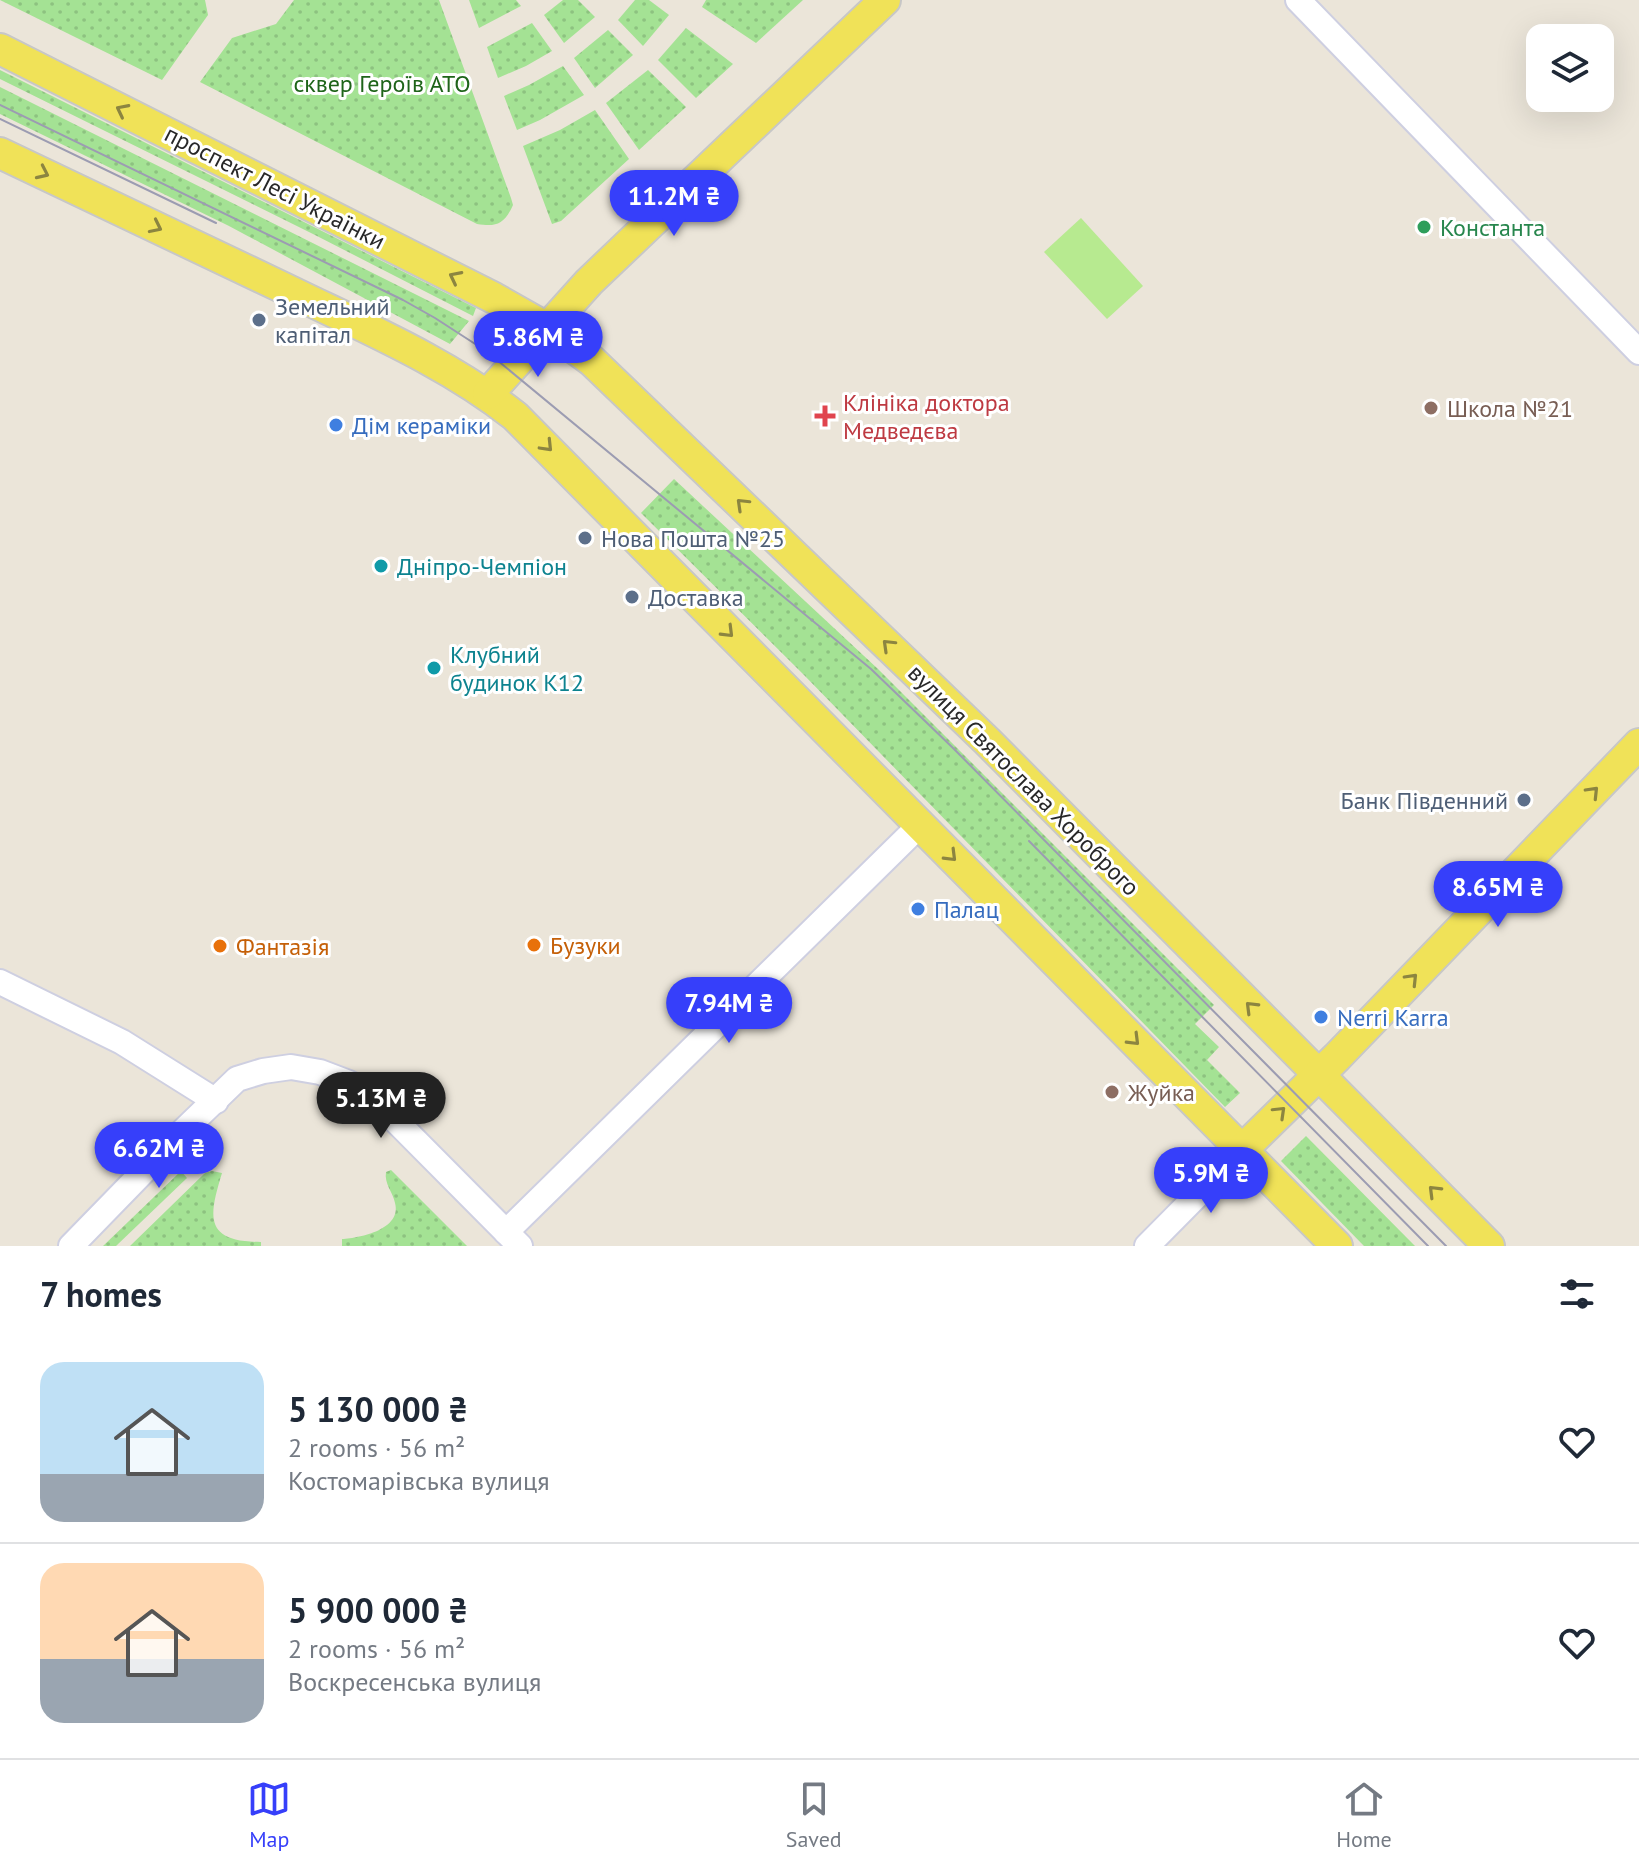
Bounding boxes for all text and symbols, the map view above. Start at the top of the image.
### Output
map controls [1526,24,1614,112]
button: layers [1526,24,1614,112]
park label: сквер Героїв АТО [293,68,471,99]
one-way arrow [116,104,130,120]
street label: проспект Лесі Українки [159,118,391,256]
one-way arrow [34,163,49,179]
pin: 11.2M ₴ [600,170,748,238]
text: 11.2M ₴ [628,179,720,212]
place label: Константа [1440,212,1545,243]
one-way arrow [147,217,162,233]
marker: Константа [1415,218,1433,236]
one-way arrow [448,271,463,287]
place label: Земельний капітал [275,291,390,350]
marker: Земельний капітал [250,311,268,329]
pin: 5.86M ₴ [464,311,612,379]
text: 5.86M ₴ [492,320,584,353]
place label: Клініка доктора Медведєва [843,387,1010,446]
place label: Школа №21 [1447,393,1573,424]
marker: Школа №21 [1422,399,1440,417]
marker: Клініка доктора Медведєва [814,405,836,427]
place label: Дім кераміки [352,410,491,441]
marker: Дім кераміки [327,416,345,434]
one-way arrow [537,437,552,451]
one-way arrow [737,499,751,514]
place label: Нова Пошта №25 [601,523,785,554]
marker: Нова Пошта №25 [576,529,594,547]
place label: Дніпро-Чемпіон [397,551,567,582]
marker: Дніпро-Чемпіон [372,557,390,575]
place label: Доставка [648,582,744,613]
marker: Доставка [623,588,641,606]
one-way arrow [719,622,734,637]
place label: Клубний будинок К12 [450,639,584,698]
one-way arrow [883,640,897,654]
street label: вулиця Святослава Хороброго [902,658,1146,902]
marker: Клубний будинок К12 [425,659,443,677]
place label: Банк Південний [1341,785,1508,816]
one-way arrow [1583,787,1598,801]
marker: Банк Південний [1515,791,1533,809]
one-way arrow [942,847,956,861]
pin: 8.65M ₴ [1424,861,1572,929]
text: 8.65M ₴ [1452,870,1544,903]
place label: Палац [934,894,999,925]
marker: Палац [909,900,927,918]
place label: Бузуки [550,930,621,961]
place label: Фантазія [236,931,329,962]
marker: Бузуки [525,936,543,954]
marker: Фантазія [211,937,229,955]
one-way arrow [1403,974,1417,988]
pin: 7.94M ₴ [655,977,803,1045]
text: 7.94M ₴ [684,986,774,1019]
one-way arrow [1245,1002,1260,1016]
place label: Nerri Karra [1337,1002,1449,1033]
marker: Nerri Karra [1312,1008,1330,1026]
one-way arrow [1125,1031,1139,1045]
pin: 5.13M ₴ [307,1072,455,1140]
place label: Жуйка [1127,1077,1195,1108]
text: 5.13M ₴ [335,1081,427,1114]
marker: Жуйка [1103,1083,1121,1101]
one-way arrow [1271,1107,1285,1122]
pin: 6.62M ₴ [85,1122,233,1190]
text: 6.62M ₴ [113,1131,205,1164]
pin: 5.9M ₴ [1146,1147,1276,1215]
text: 5.9M ₴ [1172,1156,1250,1189]
one-way arrow [1429,1186,1443,1200]
text: 7 homes [40,1272,162,1316]
icon: filters [1555,1272,1599,1316]
text: 5 130 000 ₴ [288,1387,468,1431]
icon: home [104,1394,200,1490]
icon: heart [1555,1420,1599,1464]
text: 2 rooms · 56 m² [288,1431,465,1464]
text: Костомарівська вулиця [288,1464,550,1497]
text: 5 900 000 ₴ [288,1588,468,1632]
icon: home [104,1595,200,1691]
icon: heart [1555,1621,1599,1665]
text: 2 rooms · 56 m² [288,1632,465,1665]
text: Воскресенська вулиця [288,1665,541,1698]
tab: Map [247,1777,291,1853]
tab: Saved [786,1777,842,1853]
tab: Home [1336,1777,1392,1853]

